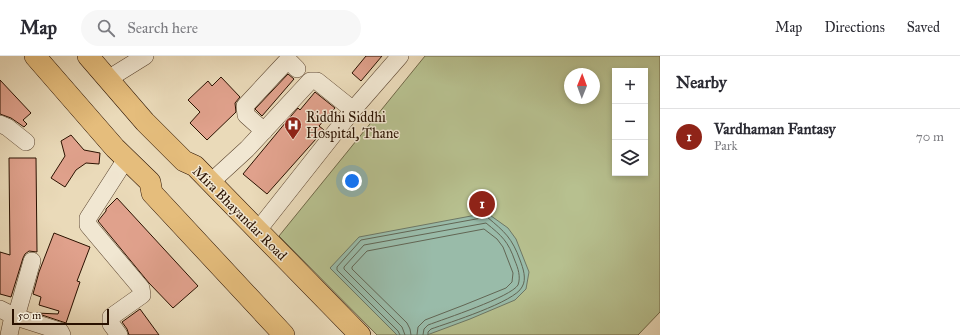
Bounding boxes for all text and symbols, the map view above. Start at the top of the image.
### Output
search box [81,10,361,46]
text: Map [20,16,57,39]
icon: search [95,17,117,39]
text: Search here [127,19,198,37]
text: Map [775,19,802,36]
text: Directions [824,19,885,36]
text: Saved [907,19,940,36]
north arrow [564,68,600,104]
map controls [612,68,648,176]
button: + [612,68,648,104]
text: Nearby [676,72,727,93]
button: − [612,104,648,140]
place label: Riddhi Siddhi Hospital, Thane [306,109,399,142]
hospital icon: Riddhi Siddhi Hospital, Thane [283,115,303,140]
text: Vardhaman Fantasy [714,120,836,138]
text: 1 [686,129,692,145]
text: 70 m [916,129,944,145]
text: Park [714,138,738,154]
button: layers [612,140,648,176]
street label: Mira Bhayandar Road [189,163,290,264]
your location [342,171,362,191]
pin: 1 [469,189,495,219]
scale bar [12,307,109,326]
text: 50 m [18,309,41,322]

